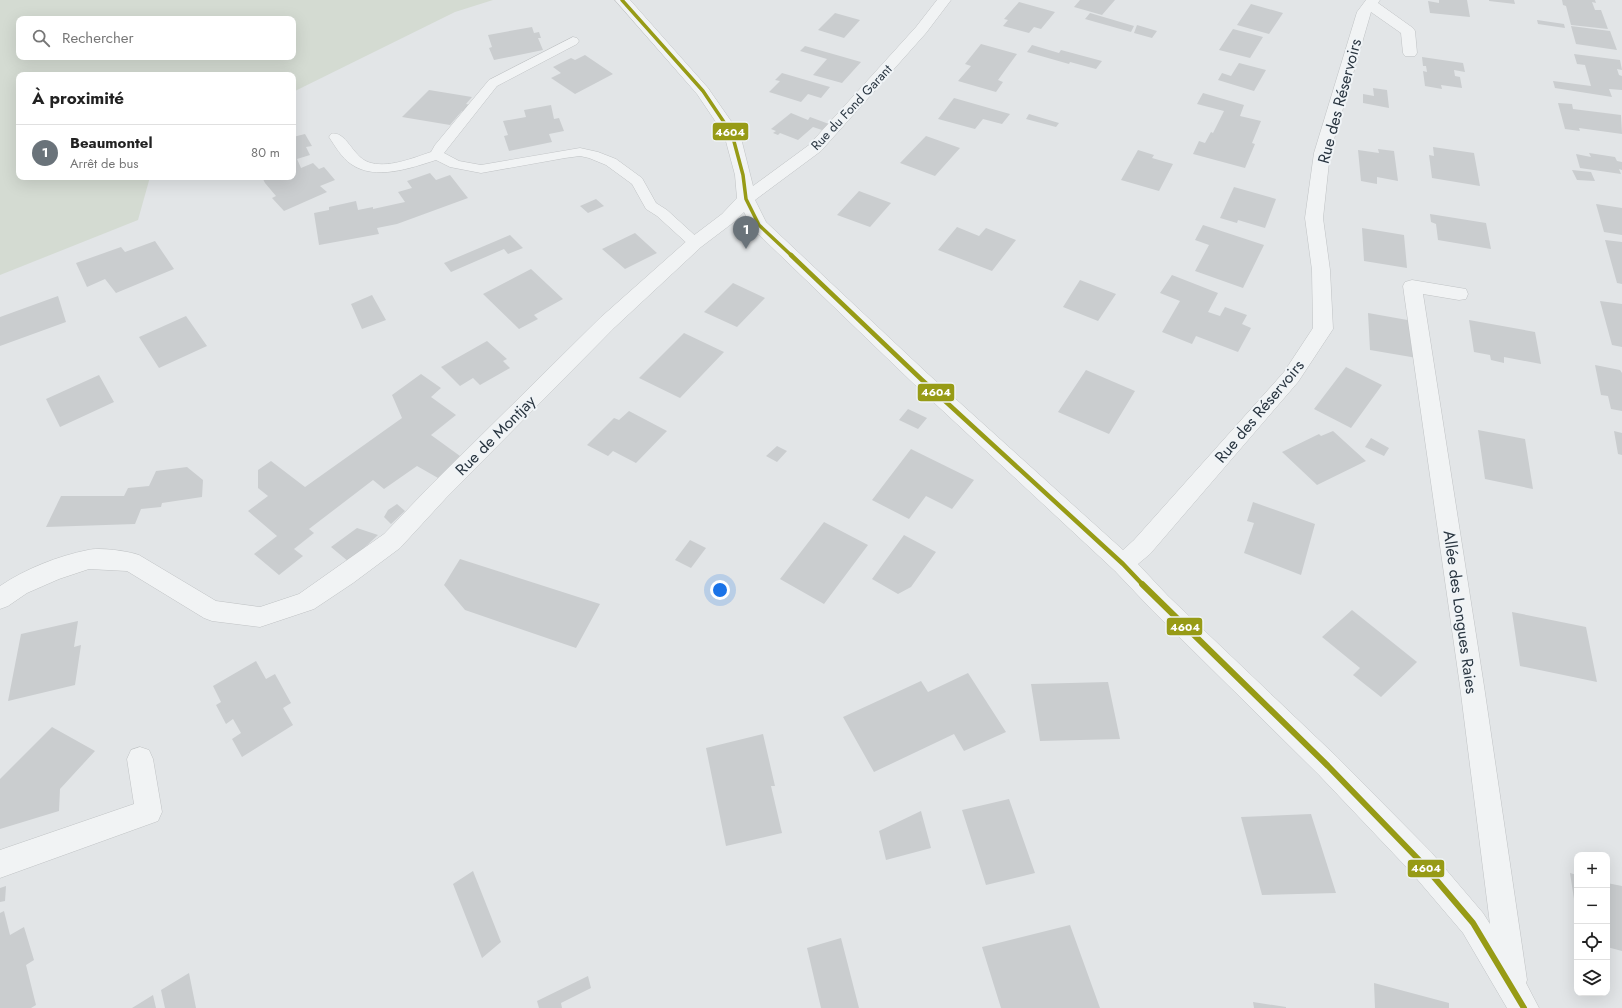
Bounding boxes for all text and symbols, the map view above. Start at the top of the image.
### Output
search box [16,16,296,60]
icon: search [30,27,52,49]
text: Rechercher [62,27,134,49]
street label: Rue des Réservoirs [1312,36,1367,166]
street label: Rue du Fond Garant [807,60,897,154]
text: À proximité [32,86,124,110]
line badge: 4604 [712,122,749,141]
text: 4604 [715,124,745,140]
text: Beaumontel [70,132,152,154]
text: 1 [42,143,48,162]
text: 80 m [251,143,280,162]
text: Arrêt de bus [70,154,139,173]
pin: 1 [733,216,759,249]
street label: Rue des Réservoirs [1209,355,1309,468]
line badge: 4604 [917,383,955,402]
text: 4604 [921,384,951,400]
street label: Rue de Montjay [450,389,541,481]
street label: Allée des Longues Raies [1438,529,1483,695]
your location [710,580,730,600]
line badge: 4604 [1166,617,1203,636]
text: 4604 [1170,619,1200,635]
map controls [1574,852,1610,996]
button: + [1574,852,1610,888]
line badge: 4604 [1407,859,1445,878]
text: 4604 [1411,860,1441,876]
button: − [1574,888,1610,924]
button: locate [1574,924,1610,960]
button: layers [1574,960,1610,996]

